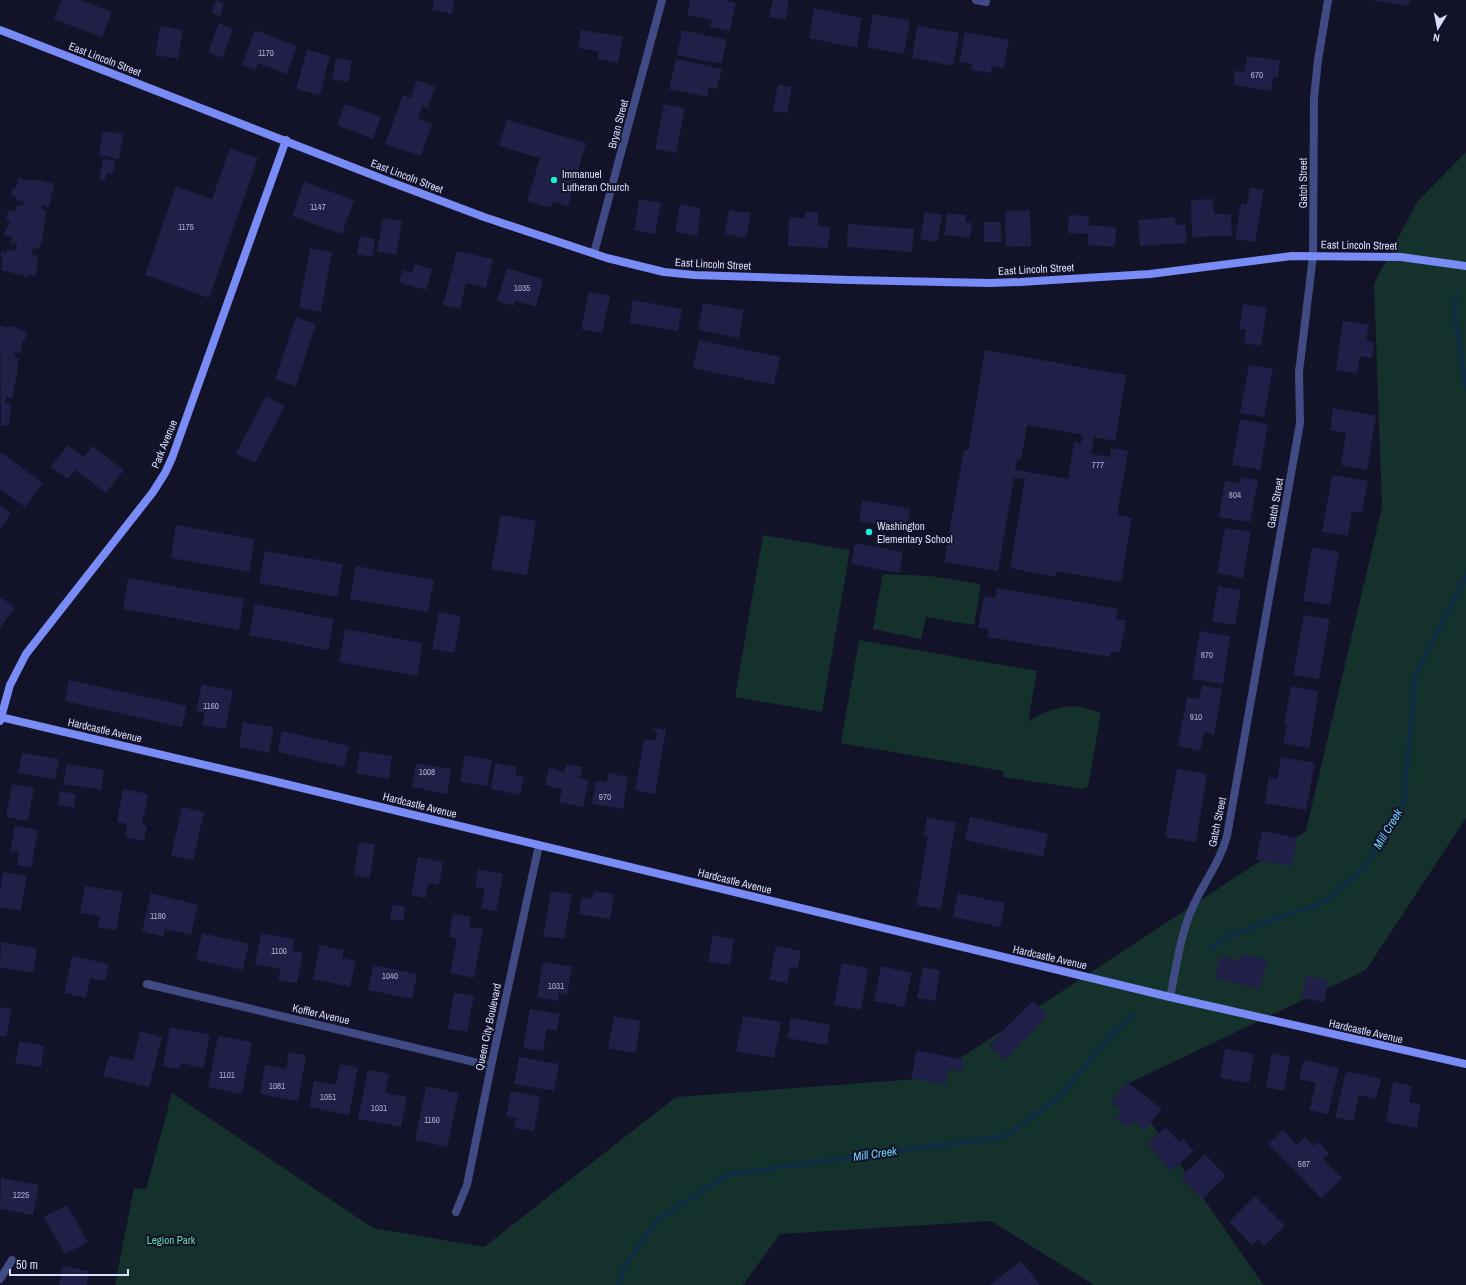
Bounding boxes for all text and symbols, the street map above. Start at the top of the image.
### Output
north arrow [1418,8,1458,48]
text: N [1432,30,1441,45]
street label: East Lincoln Street [67,39,144,79]
house number: 1170 [258,47,274,59]
house number: 670 [1251,69,1263,81]
street label: Bryan Street [605,97,631,150]
street label: East Lincoln Street [369,156,446,196]
street label: Gatch Street [1296,157,1310,208]
place label: Immanuel Lutheran Church [562,167,629,194]
marker: Immanuel Lutheran Church [549,175,559,185]
house number: 1147 [310,201,326,213]
house number: 1175 [178,221,194,233]
street label: East Lincoln Street [1321,237,1398,253]
street label: East Lincoln Street [675,255,752,273]
street label: East Lincoln Street [998,260,1075,278]
house number: 1035 [514,282,530,294]
street label: Park Avenue [148,418,180,470]
house number: 777 [1092,459,1104,471]
street label: Gatch Street [1264,476,1286,529]
house number: 804 [1229,489,1241,501]
place label: Washington Elementary School [877,519,953,546]
marker: Washington Elementary School [864,527,874,537]
house number: 870 [1201,649,1213,661]
house number: 1160 [203,700,219,712]
house number: 910 [1190,711,1202,723]
street label: Hardcastle Avenue [67,715,143,745]
house number: 1008 [419,766,435,778]
street label: Hardcastle Avenue [382,789,458,821]
house number: 970 [599,791,611,803]
street label: Gatch Street [1205,795,1229,848]
water label: Mill Creek [1370,805,1407,852]
street label: Hardcastle Avenue [697,865,773,897]
house number: 1180 [150,910,166,922]
street label: Hardcastle Avenue [1012,942,1088,972]
house number: 1100 [271,945,287,957]
house number: 1040 [382,970,398,982]
house number: 1031 [548,980,564,992]
street label: Queen City Boulevard [472,982,504,1072]
street label: Koffler Avenue [291,1001,351,1027]
street label: Hardcastle Avenue [1328,1016,1404,1046]
house number: 1101 [219,1069,235,1081]
house number: 1081 [269,1080,285,1092]
house number: 1051 [320,1091,336,1103]
house number: 1031 [371,1102,387,1114]
house number: 1160 [424,1114,440,1126]
water label: Mill Creek [852,1143,899,1165]
house number: 587 [1298,1158,1310,1170]
house number: 1225 [13,1189,29,1201]
park label: Legion Park [147,1233,196,1247]
scale bar [10,1251,128,1277]
text: 50 m [16,1257,38,1273]

